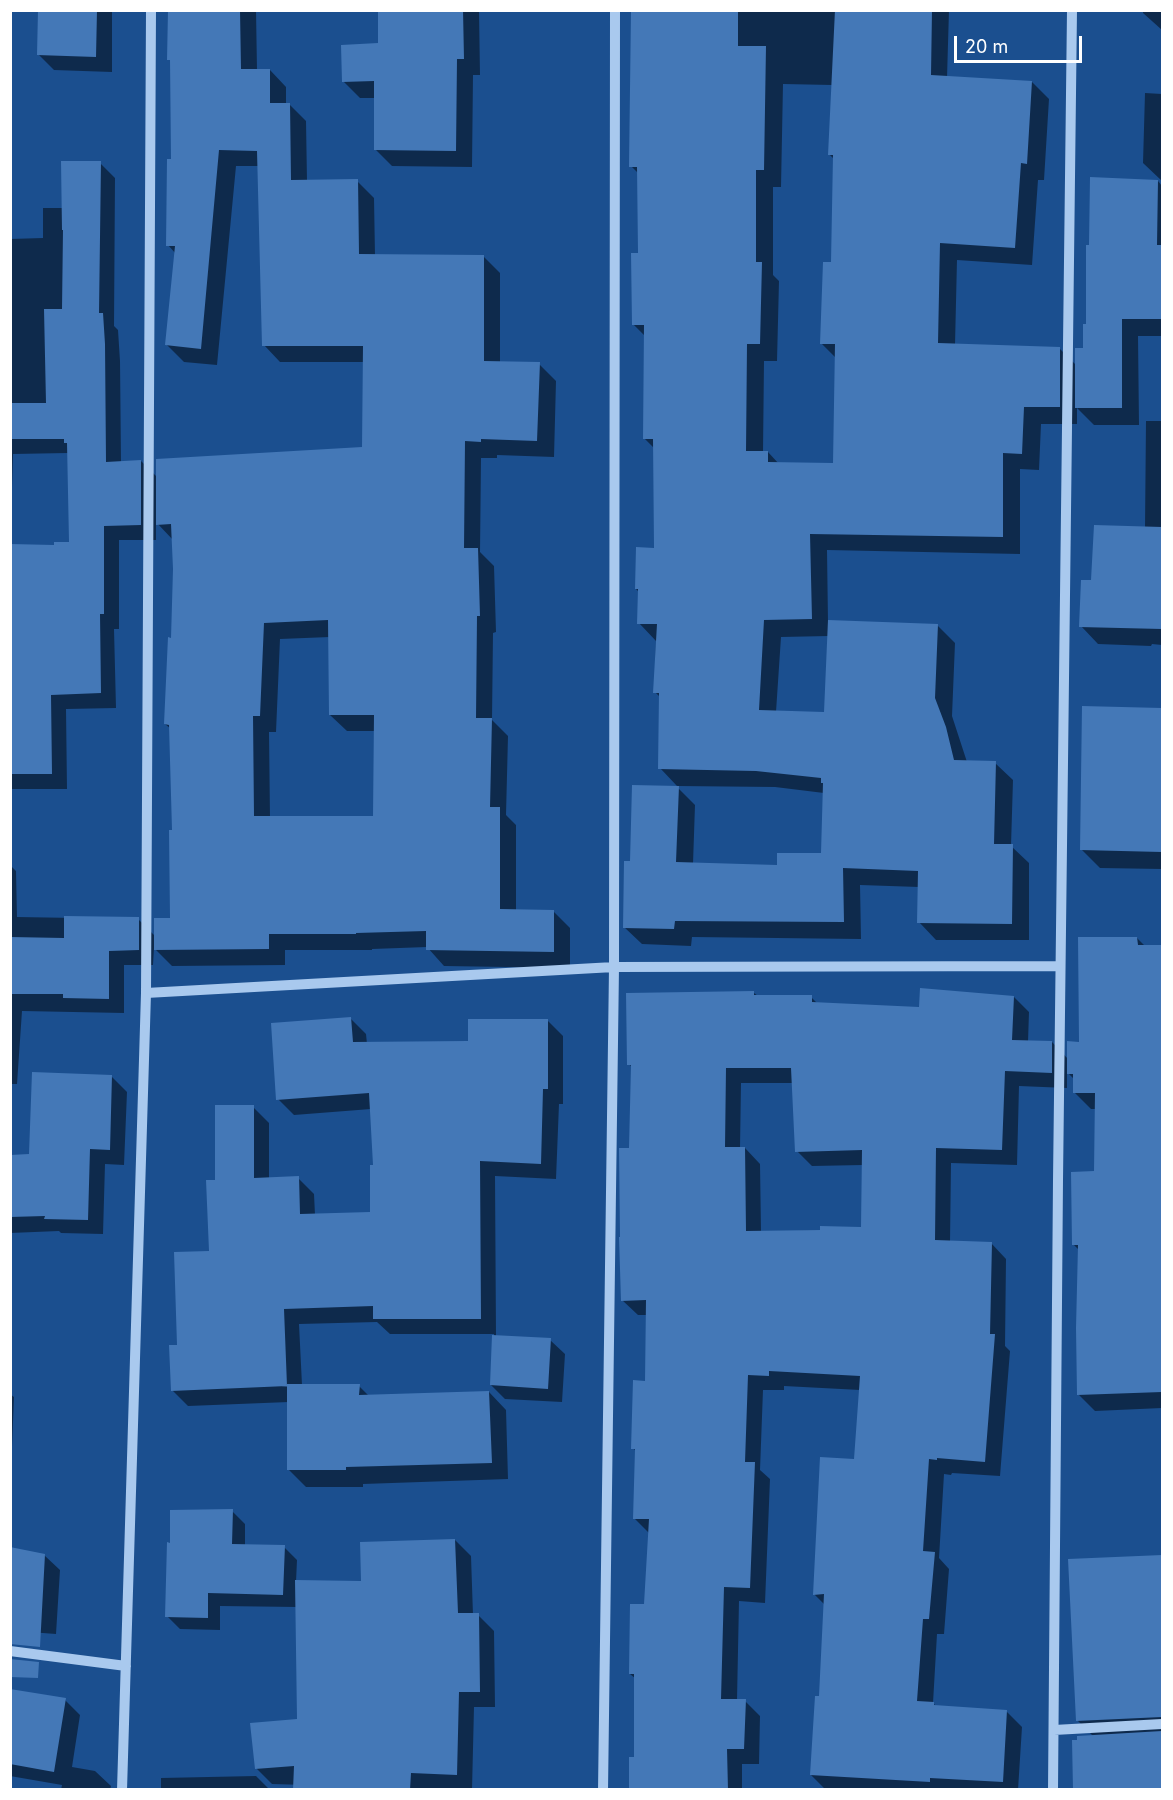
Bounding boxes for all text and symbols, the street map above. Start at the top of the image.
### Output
scale bar [957,24,1084,62]
text: 20 m [965,36,1008,57]

